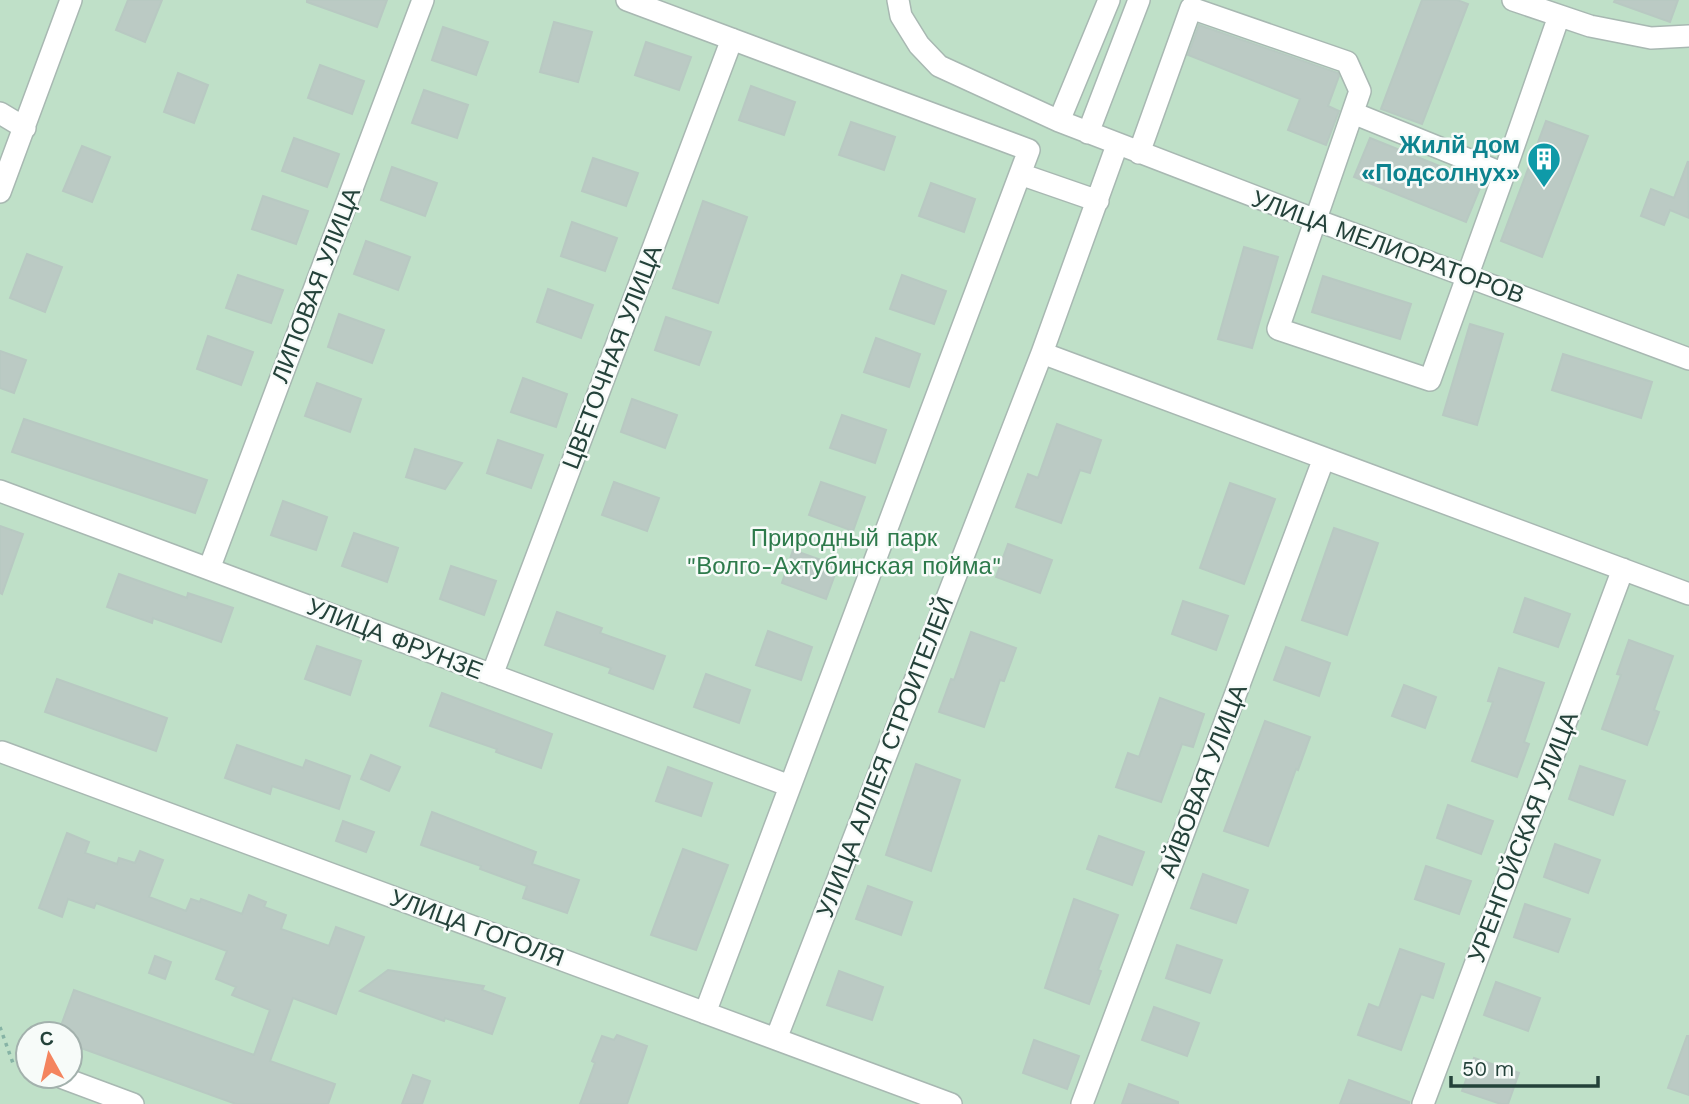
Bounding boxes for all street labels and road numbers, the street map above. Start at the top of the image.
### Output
street label: ЛИПОВАЯ УЛИЦА [266,183,366,387]
street label: УЛИЦА МЕЛИОРАТОРОВ [1248,185,1528,309]
street label: ЦВЕТОЧНАЯ УЛИЦА [556,241,668,473]
street label: УЛИЦА ФРУНЗЕ [303,593,487,685]
street label: УЛИЦА АЛЛЕЯ СТРОИТЕЛЕЙ [811,593,959,921]
street label: АЙВОВАЯ УЛИЦА [1153,680,1253,882]
street label: УРЕНГОЙСКАЯ УЛИЦА [1462,708,1584,966]
street label: УЛИЦА ГОГОЛЯ [386,884,568,972]

